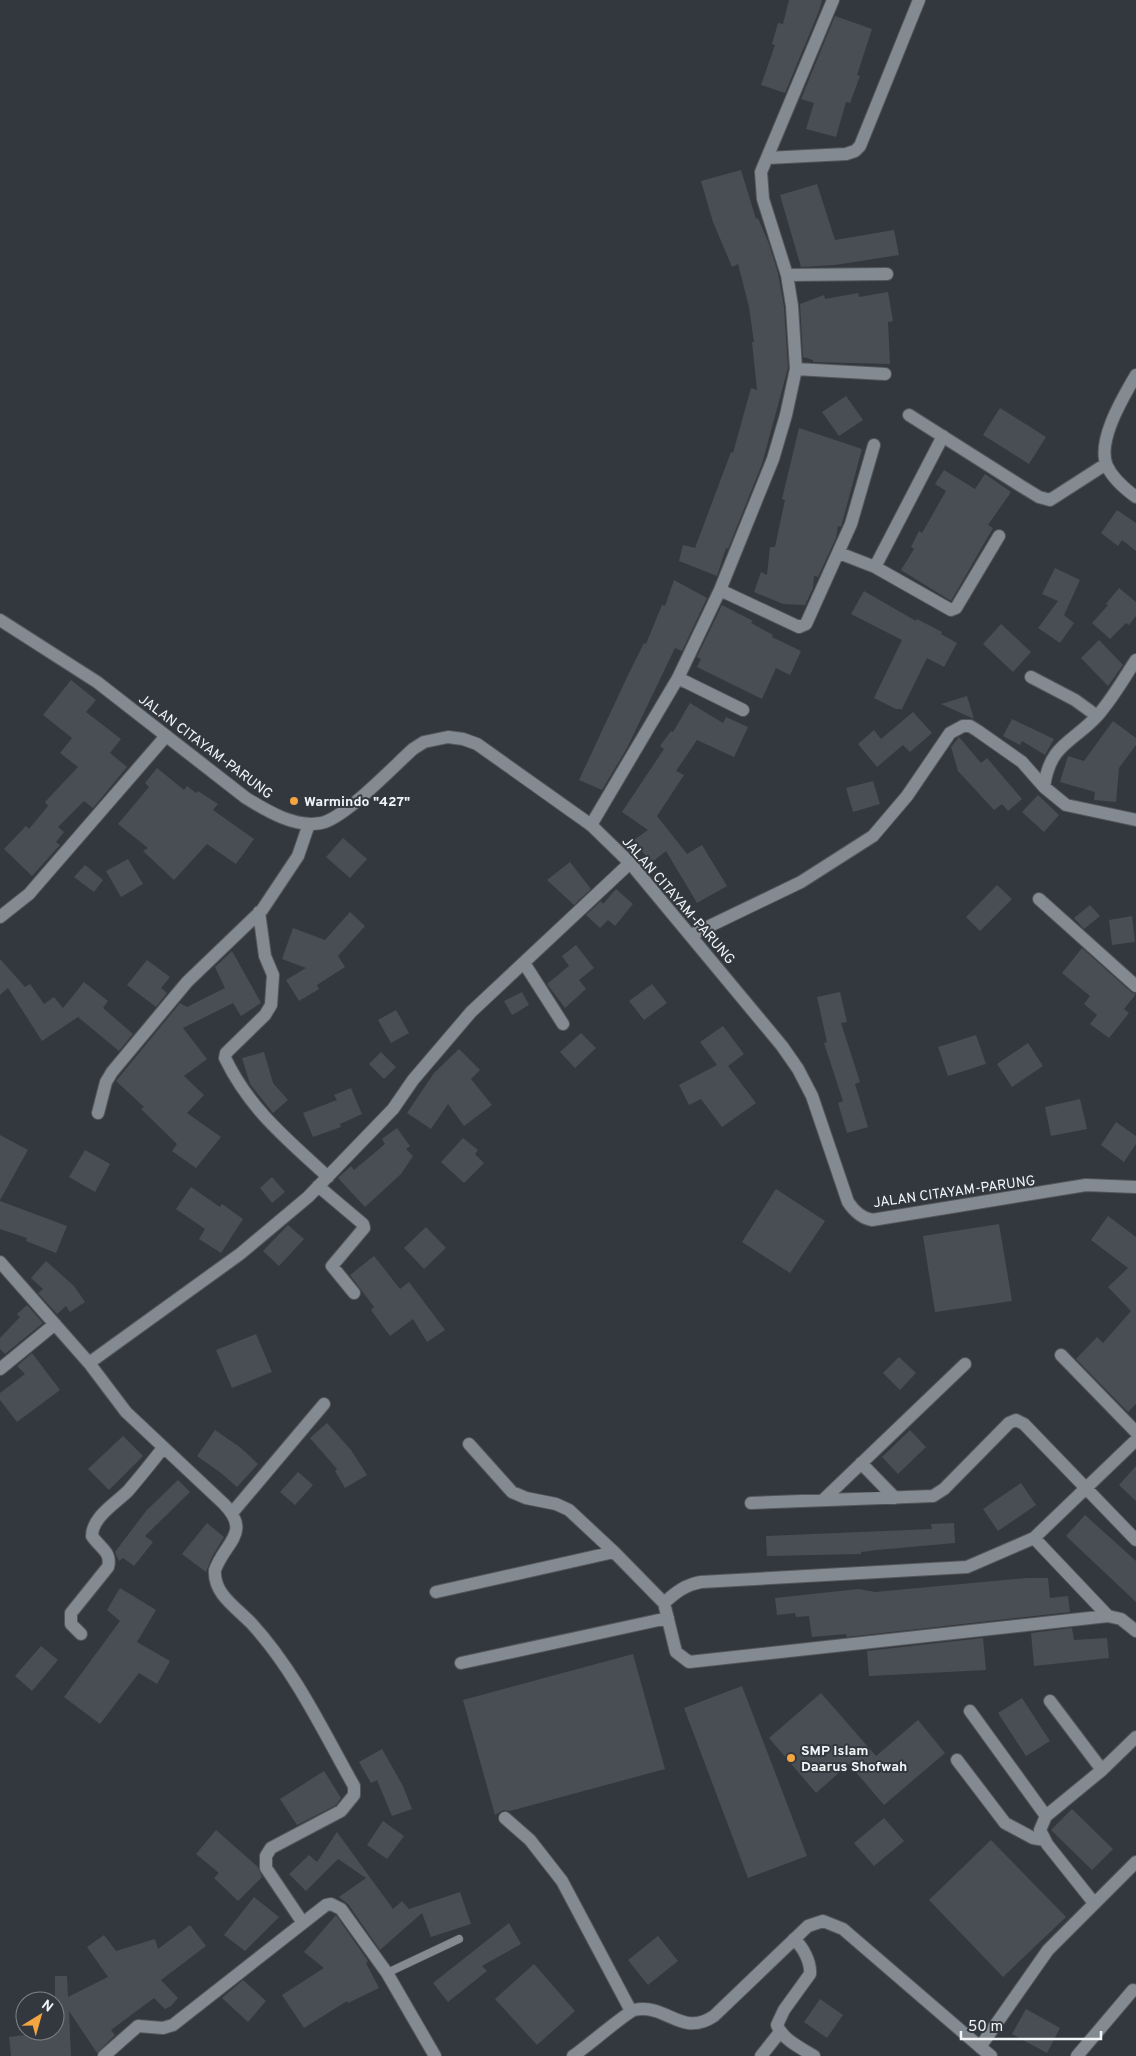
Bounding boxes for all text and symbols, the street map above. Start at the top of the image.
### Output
street label: JALAN CITAYAM-PARUNG [135,691,276,803]
place label: Warmindo "427" [304,794,410,811]
marker: Warmindo "427" [288,795,300,807]
street label: JALAN CITAYAM-PARUNG [618,834,738,968]
street label: JALAN CITAYAM-PARUNG [872,1173,1036,1212]
place label: SMP Islam Daarus Shofwah [801,1743,907,1776]
marker: SMP Islam Daarus Shofwah [785,1752,797,1764]
north arrow [15,1991,65,2041]
text: N [38,1997,56,2017]
scale bar [961,2008,1101,2040]
text: 50 m [968,2018,1003,2037]

